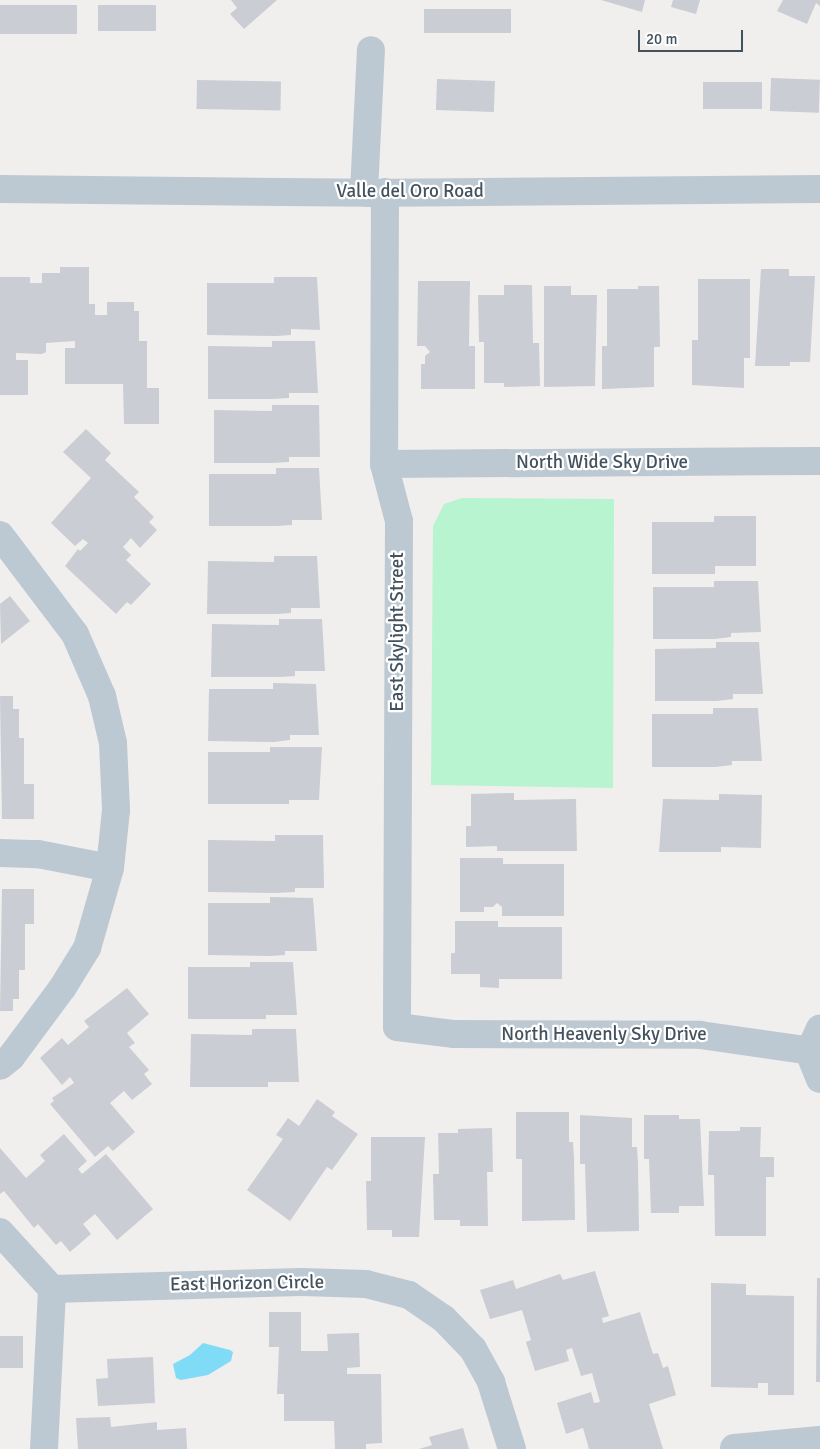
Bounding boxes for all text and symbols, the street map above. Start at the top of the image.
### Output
scale bar [640,20,745,52]
text: 20 m [646,30,677,48]
street label: Valle del Oro Road [336,181,484,203]
street label: North Wide Sky Drive [516,452,688,474]
street label: East Skylight Street [387,552,409,712]
street label: North Heavenly Sky Drive [501,1024,707,1046]
street label: East Horizon Circle [170,1271,324,1297]

